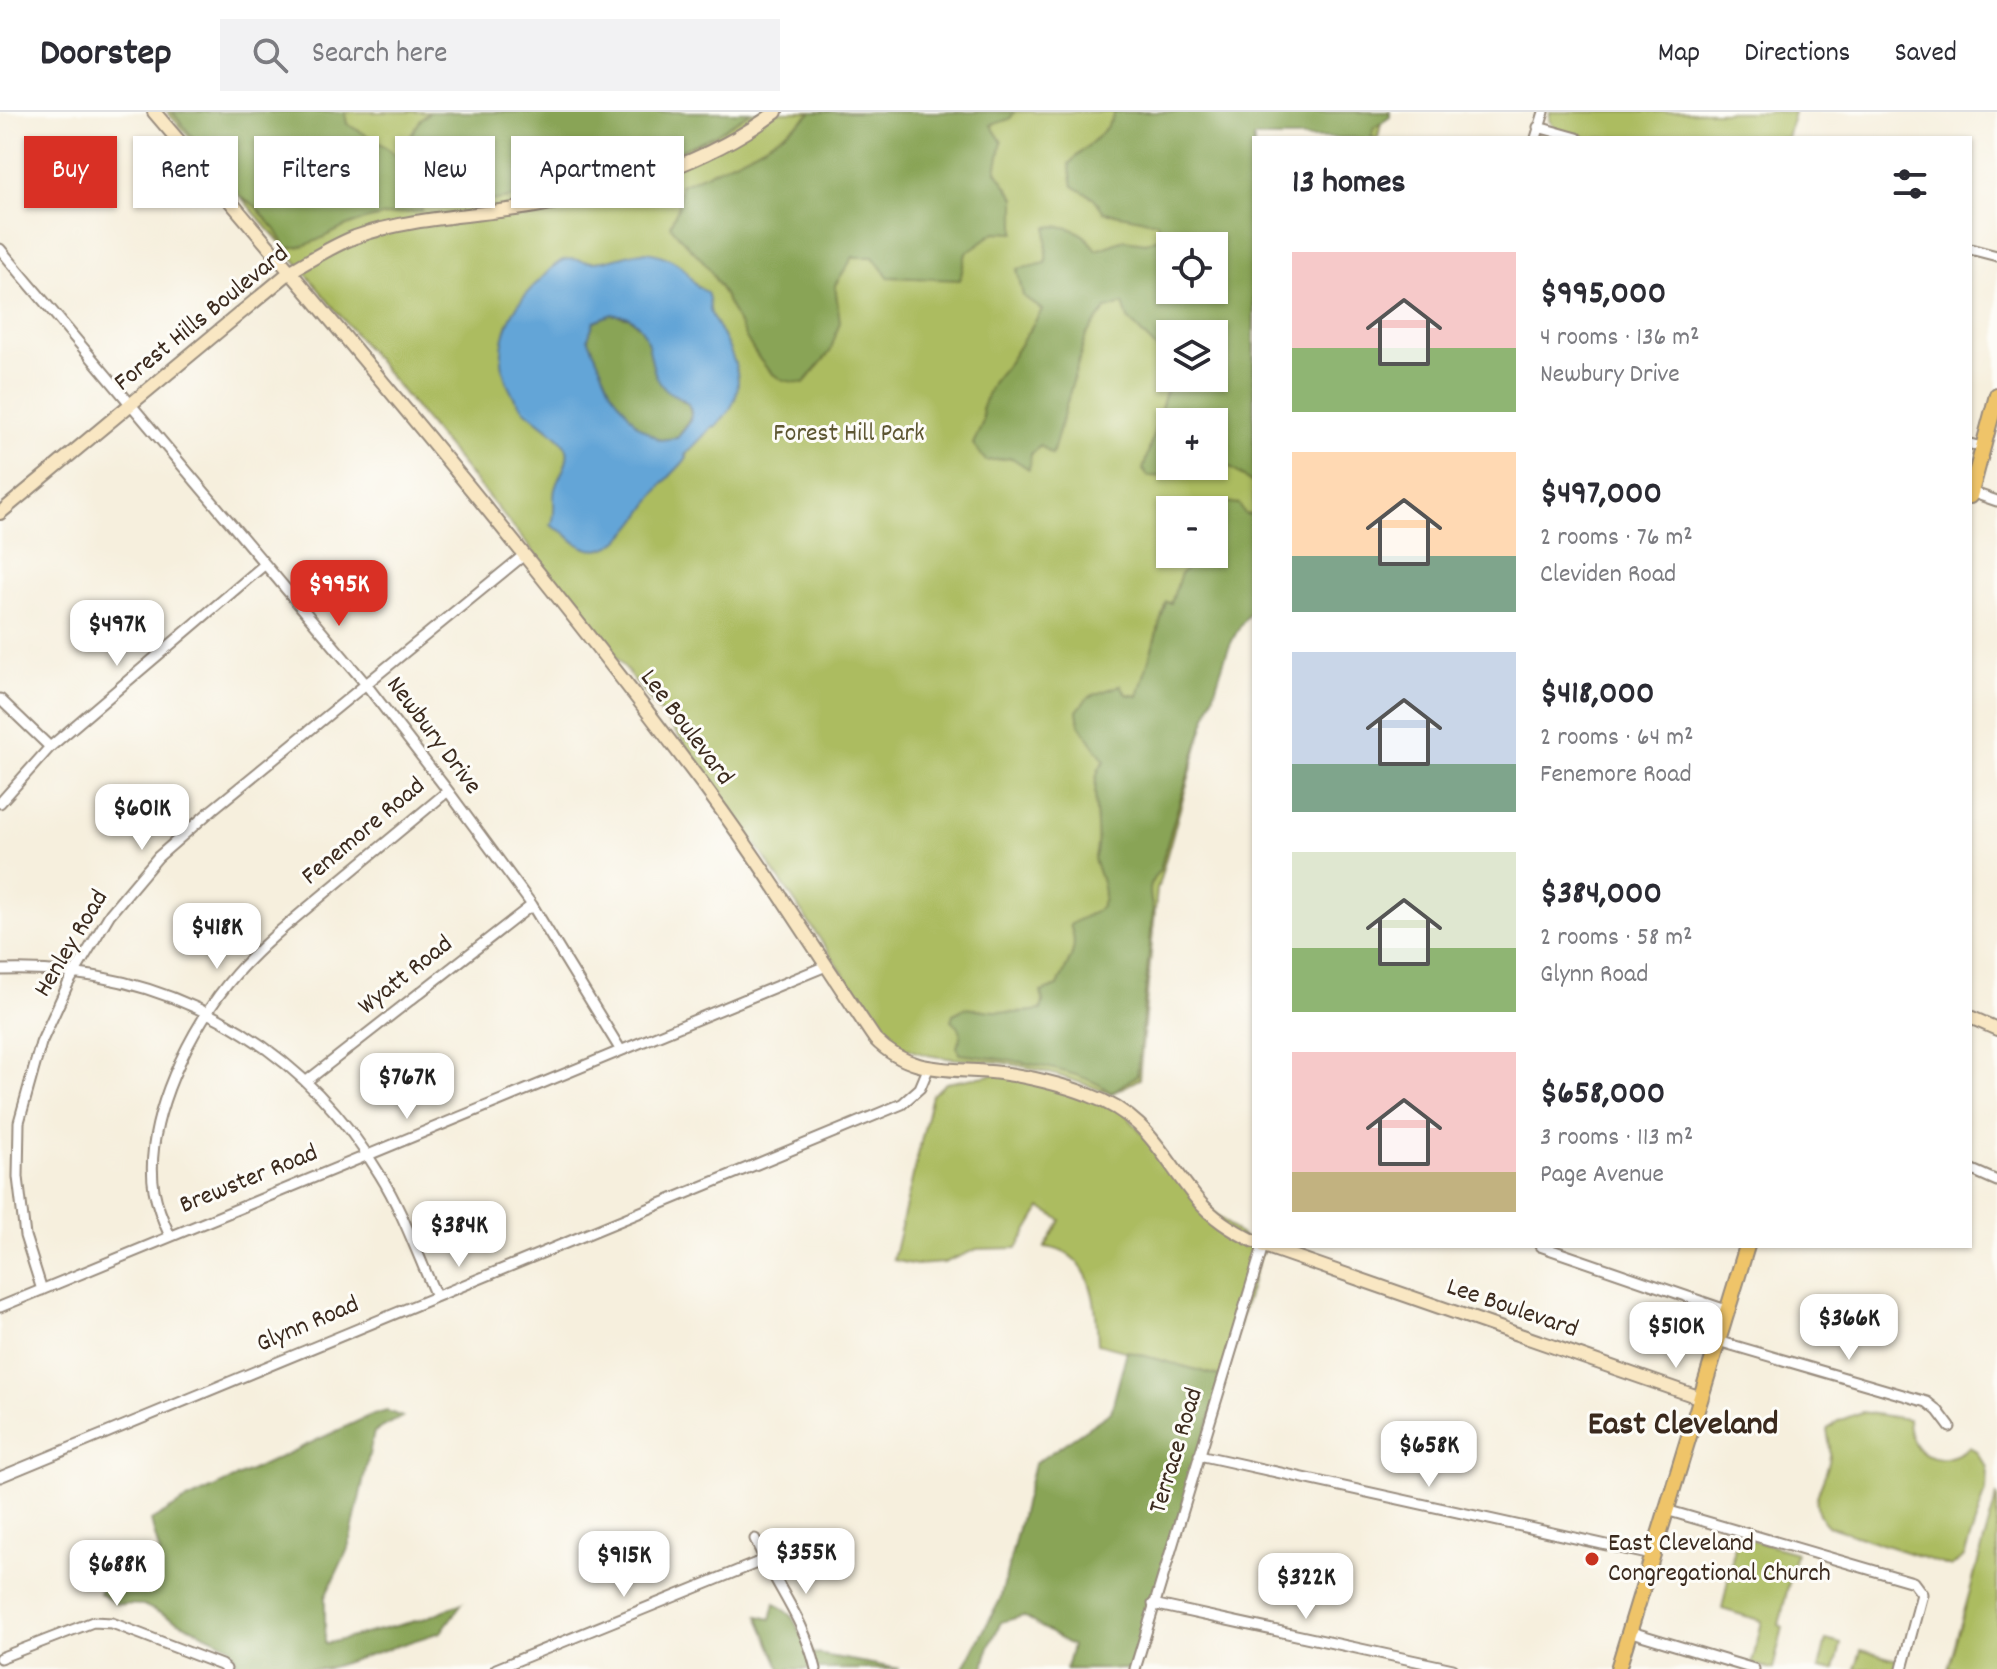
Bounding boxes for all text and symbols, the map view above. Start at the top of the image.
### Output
search box [220,19,780,91]
text: Doorstep [40,28,172,83]
icon: search [248,33,292,77]
text: Search here [312,34,447,77]
text: Map [1658,35,1700,75]
text: Directions [1744,35,1850,75]
text: Saved [1894,35,1957,75]
chip: Buy [24,136,117,208]
chip: Rent [133,136,238,208]
chip: Filters [254,136,379,208]
chip: New [395,136,495,208]
chip: Apartment [511,136,684,208]
text: 13 homes [1292,160,1406,209]
icon: filters [1888,162,1932,206]
map controls [1156,232,1228,568]
button: locate [1156,232,1228,304]
street label: Forest Hills Boulevard [107,237,297,401]
text: $995,000 [1540,271,1666,320]
icon: home [1356,284,1452,380]
button: layers [1156,320,1228,392]
text: 4 rooms · 136 m² [1540,320,1699,357]
text: Newbury Drive [1540,357,1680,394]
button: + [1156,408,1228,480]
park label: Forest Hill Park [773,416,925,453]
text: $497,000 [1540,471,1662,520]
icon: home [1356,484,1452,580]
button: − [1156,496,1228,568]
text: 2 rooms · 76 m² [1540,520,1693,557]
text: Cleviden Road [1540,557,1676,594]
pin: $995K [283,560,395,628]
text: $995K [308,567,370,604]
pin: $497K [61,600,173,668]
text: $497K [88,607,146,644]
street label: Lee Boulevard [630,662,742,794]
street label: Newbury Drive [376,669,490,803]
text: $418,000 [1540,671,1654,720]
icon: home [1356,684,1452,780]
text: 2 rooms · 64 m² [1540,720,1694,757]
text: Fenemore Road [1540,757,1692,794]
street label: Fenemore Road [294,769,434,895]
pin: $601K [86,784,198,852]
text: $601K [113,791,171,828]
text: $384,000 [1540,871,1662,920]
street label: Henley Road [25,883,119,1005]
icon: home [1356,884,1452,980]
pin: $418K [161,903,273,971]
text: $418K [191,910,243,947]
text: 2 rooms · 58 m² [1540,920,1693,957]
street label: Wyatt Road [351,927,461,1025]
text: Glynn Road [1540,957,1648,994]
pin: $767K [351,1053,463,1121]
text: $767K [378,1060,436,1097]
text: $658,000 [1540,1071,1665,1120]
icon: home [1356,1084,1452,1180]
text: 3 rooms · 113 m² [1540,1120,1693,1157]
street label: Brewster Road [174,1135,324,1225]
text: Page Avenue [1540,1157,1664,1194]
pin: $384K [403,1201,515,1269]
text: $384K [430,1208,488,1245]
street label: Lee Boulevard [1441,1269,1583,1349]
street label: Glynn Road [251,1287,365,1363]
pin: $366K [1793,1294,1905,1362]
text: $366K [1818,1301,1880,1338]
pin: $510K [1620,1302,1732,1370]
text: $510K [1647,1309,1705,1346]
street label: Terrace Road [1140,1384,1214,1518]
district label: East Cleveland [1588,1402,1778,1451]
pin: $658K [1373,1421,1485,1489]
text: $658K [1399,1428,1459,1465]
place label: East Cleveland Congregational Church [1608,1526,1831,1593]
pin: $355K [750,1528,862,1596]
pin: $915K [568,1531,680,1599]
text: $355K [776,1535,836,1572]
text: $915K [597,1538,651,1575]
pin: $688K [61,1540,173,1608]
text: $688K [88,1547,146,1584]
marker: East Cleveland Congregational Church [1583,1550,1601,1568]
pin: $322K [1250,1553,1362,1621]
text: $322K [1276,1560,1336,1597]

